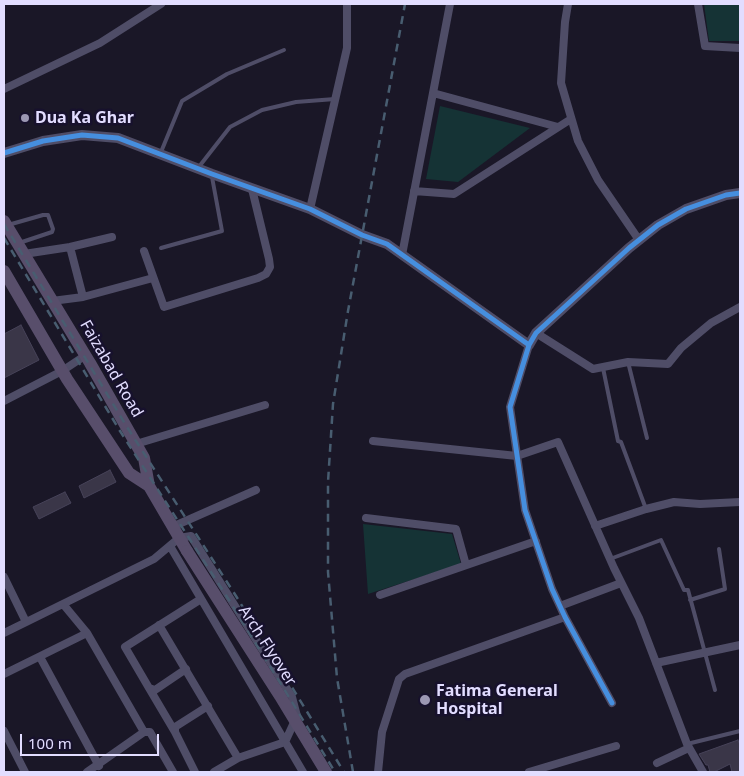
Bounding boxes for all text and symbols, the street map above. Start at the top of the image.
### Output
place label: Dua Ka Ghar [35,108,134,128]
marker: Dua Ka Ghar [19,112,31,124]
street label: Faizabad Road [75,317,147,421]
street label: Arch Flyover [234,602,300,690]
place label: Fatima General Hospital [436,681,558,719]
marker: Fatima General Hospital [418,693,432,707]
scale bar [22,724,161,756]
text: 100 m [28,733,72,753]

